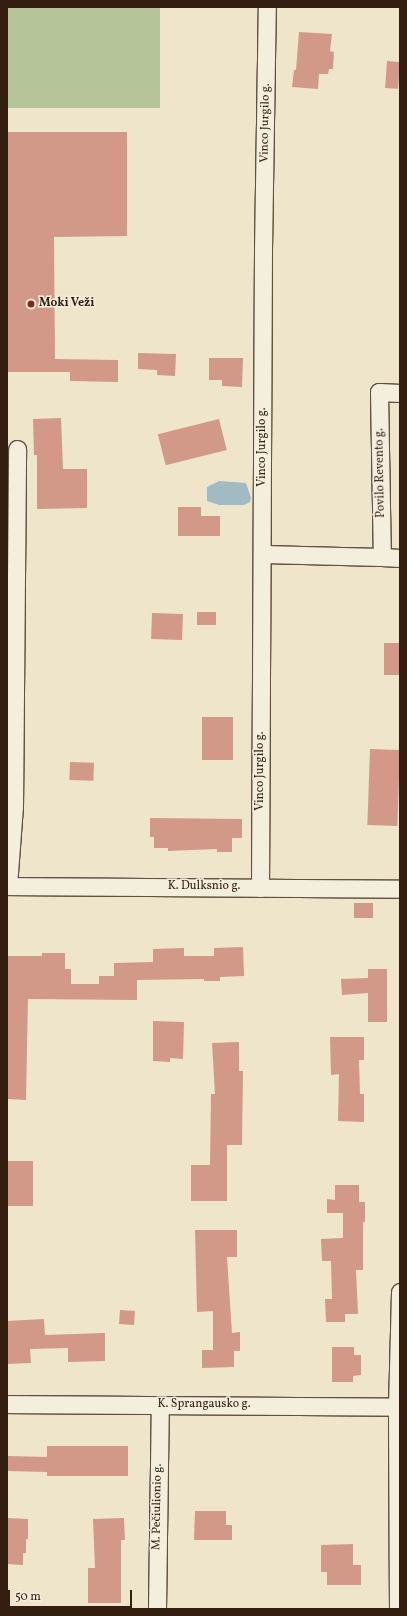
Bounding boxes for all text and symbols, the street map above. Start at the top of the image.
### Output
street label: Vinco Jurgilo g. [258,83,274,163]
place label: Moki Veži [39,297,95,311]
marker: Moki Veži [26,299,36,309]
street label: Vinco Jurgilo g. [256,407,270,487]
street label: Povilo Revento g. [373,428,389,518]
street label: Vinco Jurgilo g. [254,731,268,811]
street label: K. Dulksnio g. [168,880,240,894]
street label: K. Sprangausko g. [157,1398,251,1412]
street label: M. Pečiulionio g. [150,1464,166,1550]
scale bar [10,1582,134,1608]
text: 50 m [15,1589,41,1605]

